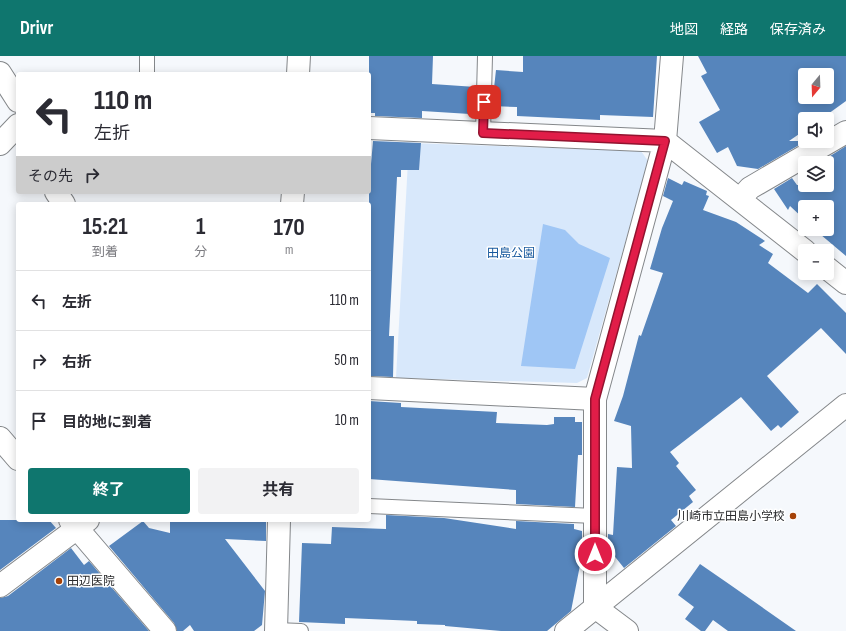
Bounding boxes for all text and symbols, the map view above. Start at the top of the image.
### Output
text: Drivr [20,17,53,40]
text: 地図 [670,21,698,38]
text: 経路 [720,21,748,38]
text: 保存済み [770,21,826,38]
north arrow [798,68,834,104]
map controls [798,68,834,280]
text: 110 m [94,84,152,117]
pin [467,85,501,119]
icon: left [28,88,80,140]
icon: arrive [473,91,495,113]
button: sound [798,112,834,148]
text: 左折 [94,123,130,144]
button: layers [798,156,834,192]
icon: right [81,164,103,186]
text: その先 [28,167,73,186]
button: + [798,200,834,236]
text: 15:21 [82,212,128,241]
text: 1 [196,212,205,241]
text: 170 [274,213,305,242]
text: m [285,242,293,258]
text: 到着 [92,244,118,260]
text: 分 [194,244,207,260]
button: − [798,244,834,280]
park label: 田島公園 [487,246,535,261]
icon: left [28,290,50,312]
text: 110 m [330,291,359,310]
text: 左折 [62,293,92,312]
icon: right [28,350,50,372]
text: 50 m [334,351,359,370]
text: 右折 [62,353,92,372]
icon: arrive [28,410,50,432]
text: 10 m [335,411,359,430]
text: 目的地に到着 [62,413,152,432]
button: 終了 [28,468,190,514]
button: 共有 [198,468,359,514]
place label: 川崎市立田島小学校 [677,509,785,524]
marker: 川崎市立田島小学校 [788,511,798,521]
position arrow [574,533,616,575]
place label: 田辺医院 [67,574,115,589]
marker: 田辺医院 [54,576,64,586]

